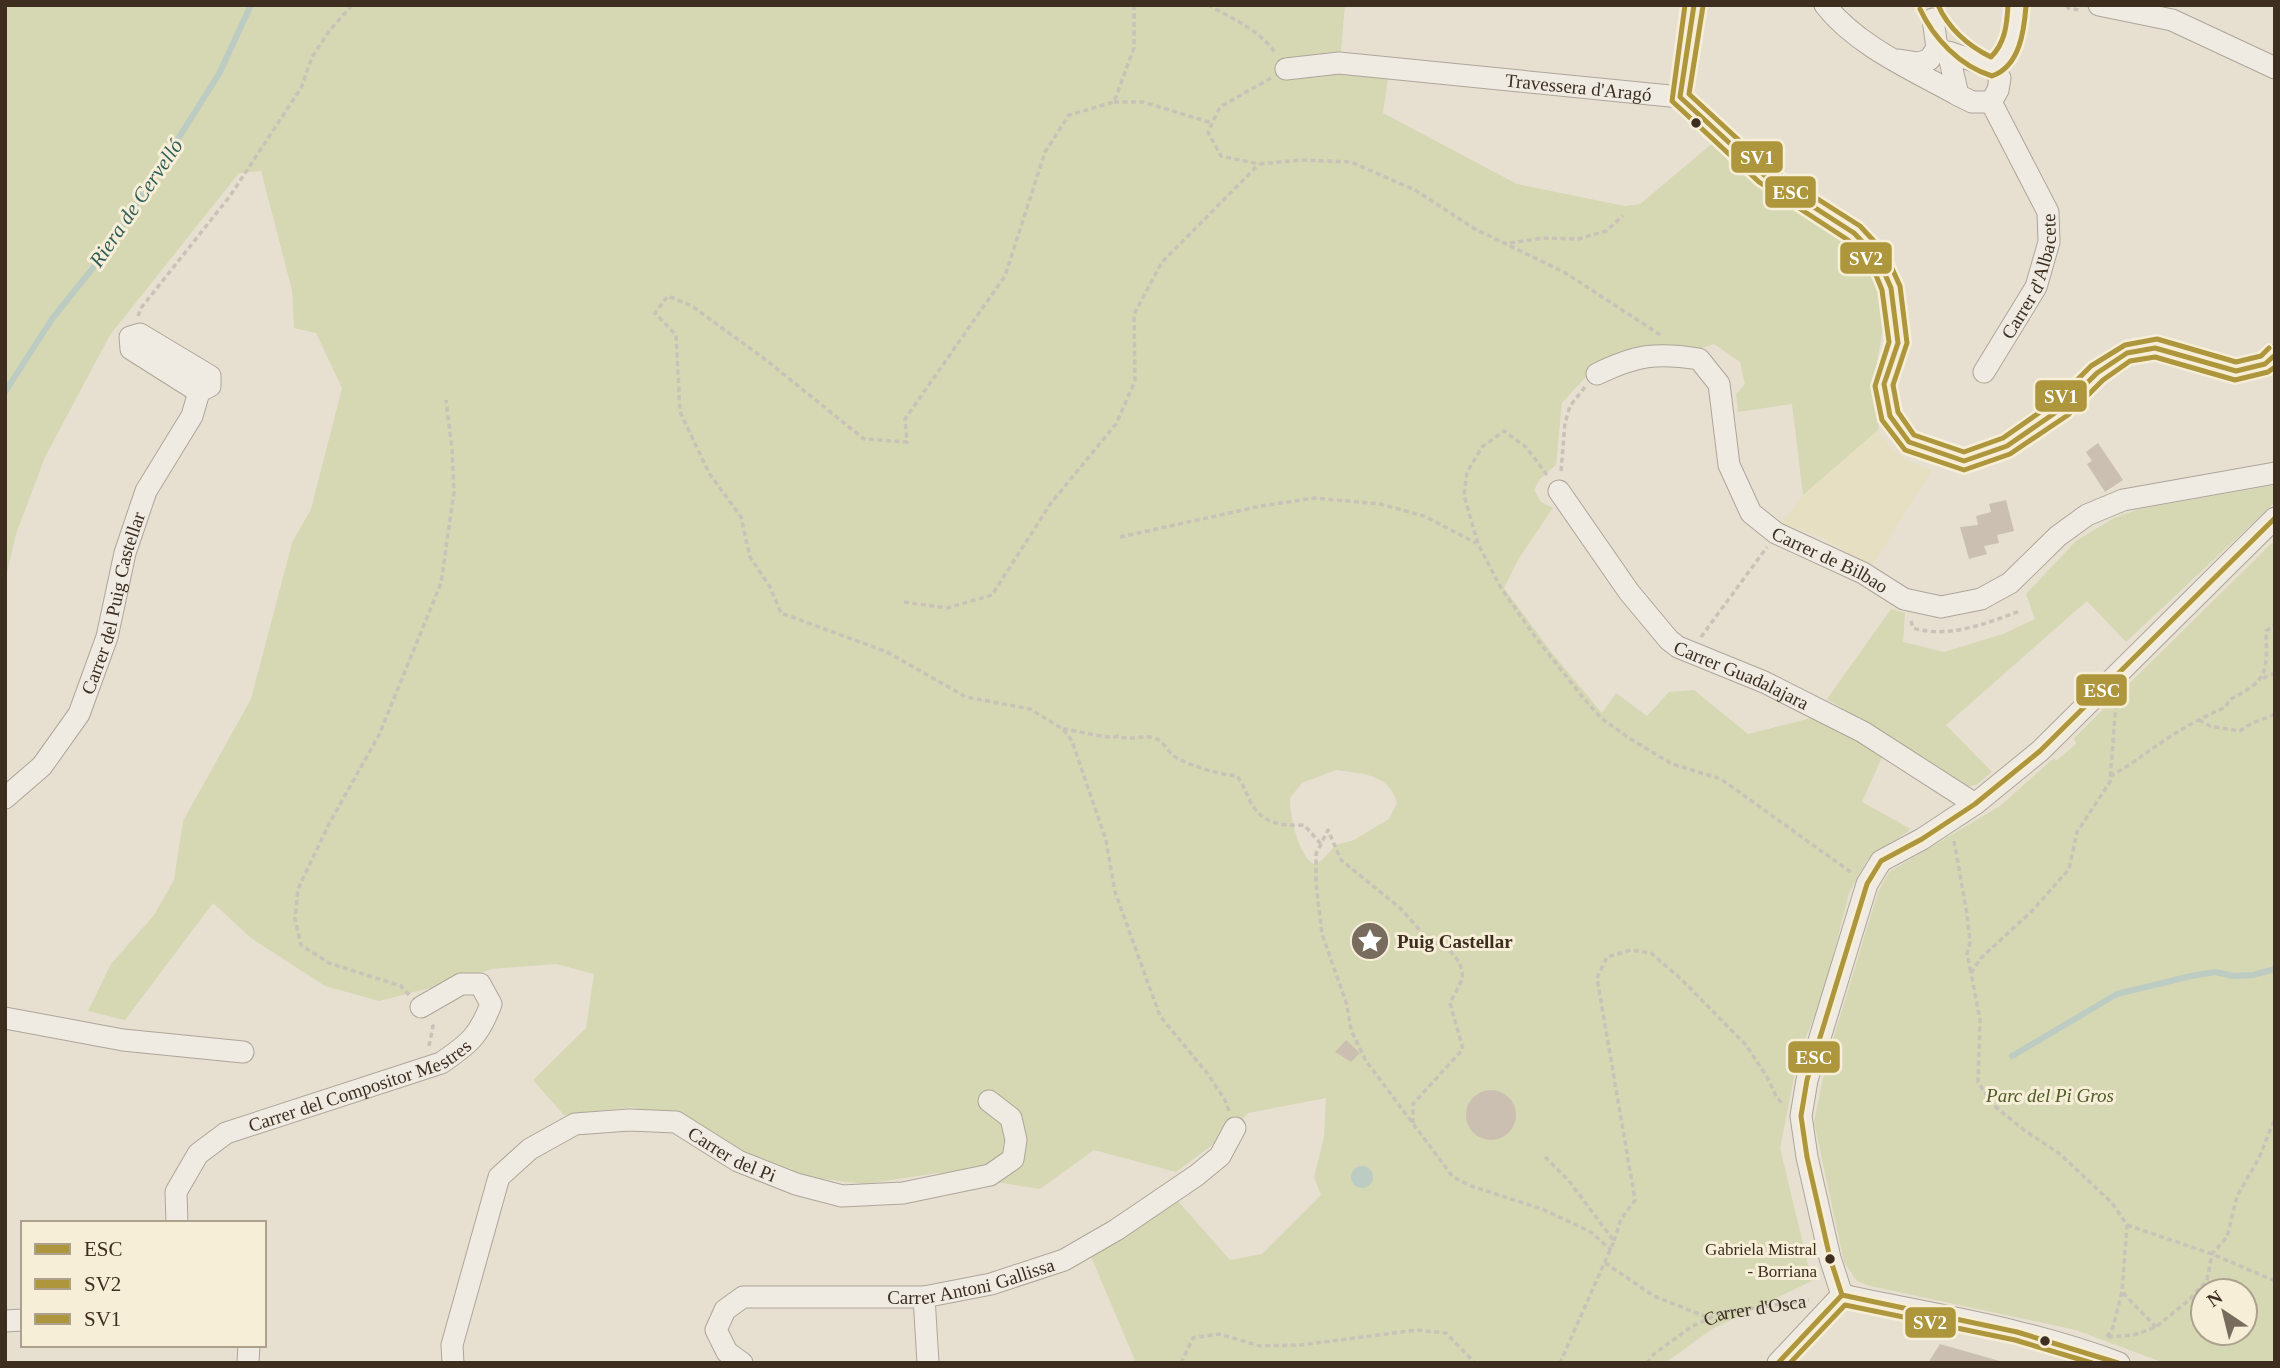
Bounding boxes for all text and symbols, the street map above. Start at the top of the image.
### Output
street label: Travessera d'Aragó [1504,69,1653,105]
unlabelled marker [1689,116,1703,130]
water label: Riera de Cervelló [84,134,188,272]
line badge: SV1 [1730,140,1784,174]
text: SV1 [1740,147,1774,168]
line badge: ESC [1764,175,1817,209]
text: ESC [1773,182,1809,203]
street label: Carrer d'Albacete [1996,213,2060,342]
line badge: SV2 [1839,241,1893,275]
text: SV2 [1849,248,1883,269]
line badge: SV1 [2034,379,2088,413]
text: SV1 [2044,386,2078,407]
street label: Carrer del Puig Castellar [77,509,149,697]
street label: Carrer de Bilbao [1769,522,1892,597]
street label: Carrer Guadalajara [1671,636,1813,714]
line badge: ESC [2075,673,2128,707]
text: ESC [2084,680,2120,701]
place icon: Puig Castellar [1349,920,1391,962]
place label: Puig Castellar [1397,931,1513,952]
street label: Carrer del Compositor Mestres [246,1035,475,1136]
line badge: ESC [1787,1040,1841,1074]
text: ESC [1796,1047,1832,1068]
park label: Parc del Pi Gros [1985,1085,2114,1106]
street label: Carrer del Pi [684,1122,779,1186]
legend [21,1221,266,1347]
text: ESC [84,1237,123,1261]
place label: Gabriela Mistral - Borriana [1705,1240,1817,1281]
marker: Gabriela Mistral - Borriana [1823,1252,1837,1266]
street label: Carrer Antoni Gallissa [887,1253,1057,1308]
text: SV2 [84,1272,121,1296]
north arrow [2189,1277,2259,1347]
text: N [2203,1286,2226,1311]
street label: Carrer d'Osca [1700,1290,1808,1330]
line badge: SV2 [1904,1306,1957,1339]
text: SV1 [84,1307,121,1331]
text: SV2 [1913,1312,1947,1333]
unlabelled marker [2038,1334,2052,1348]

